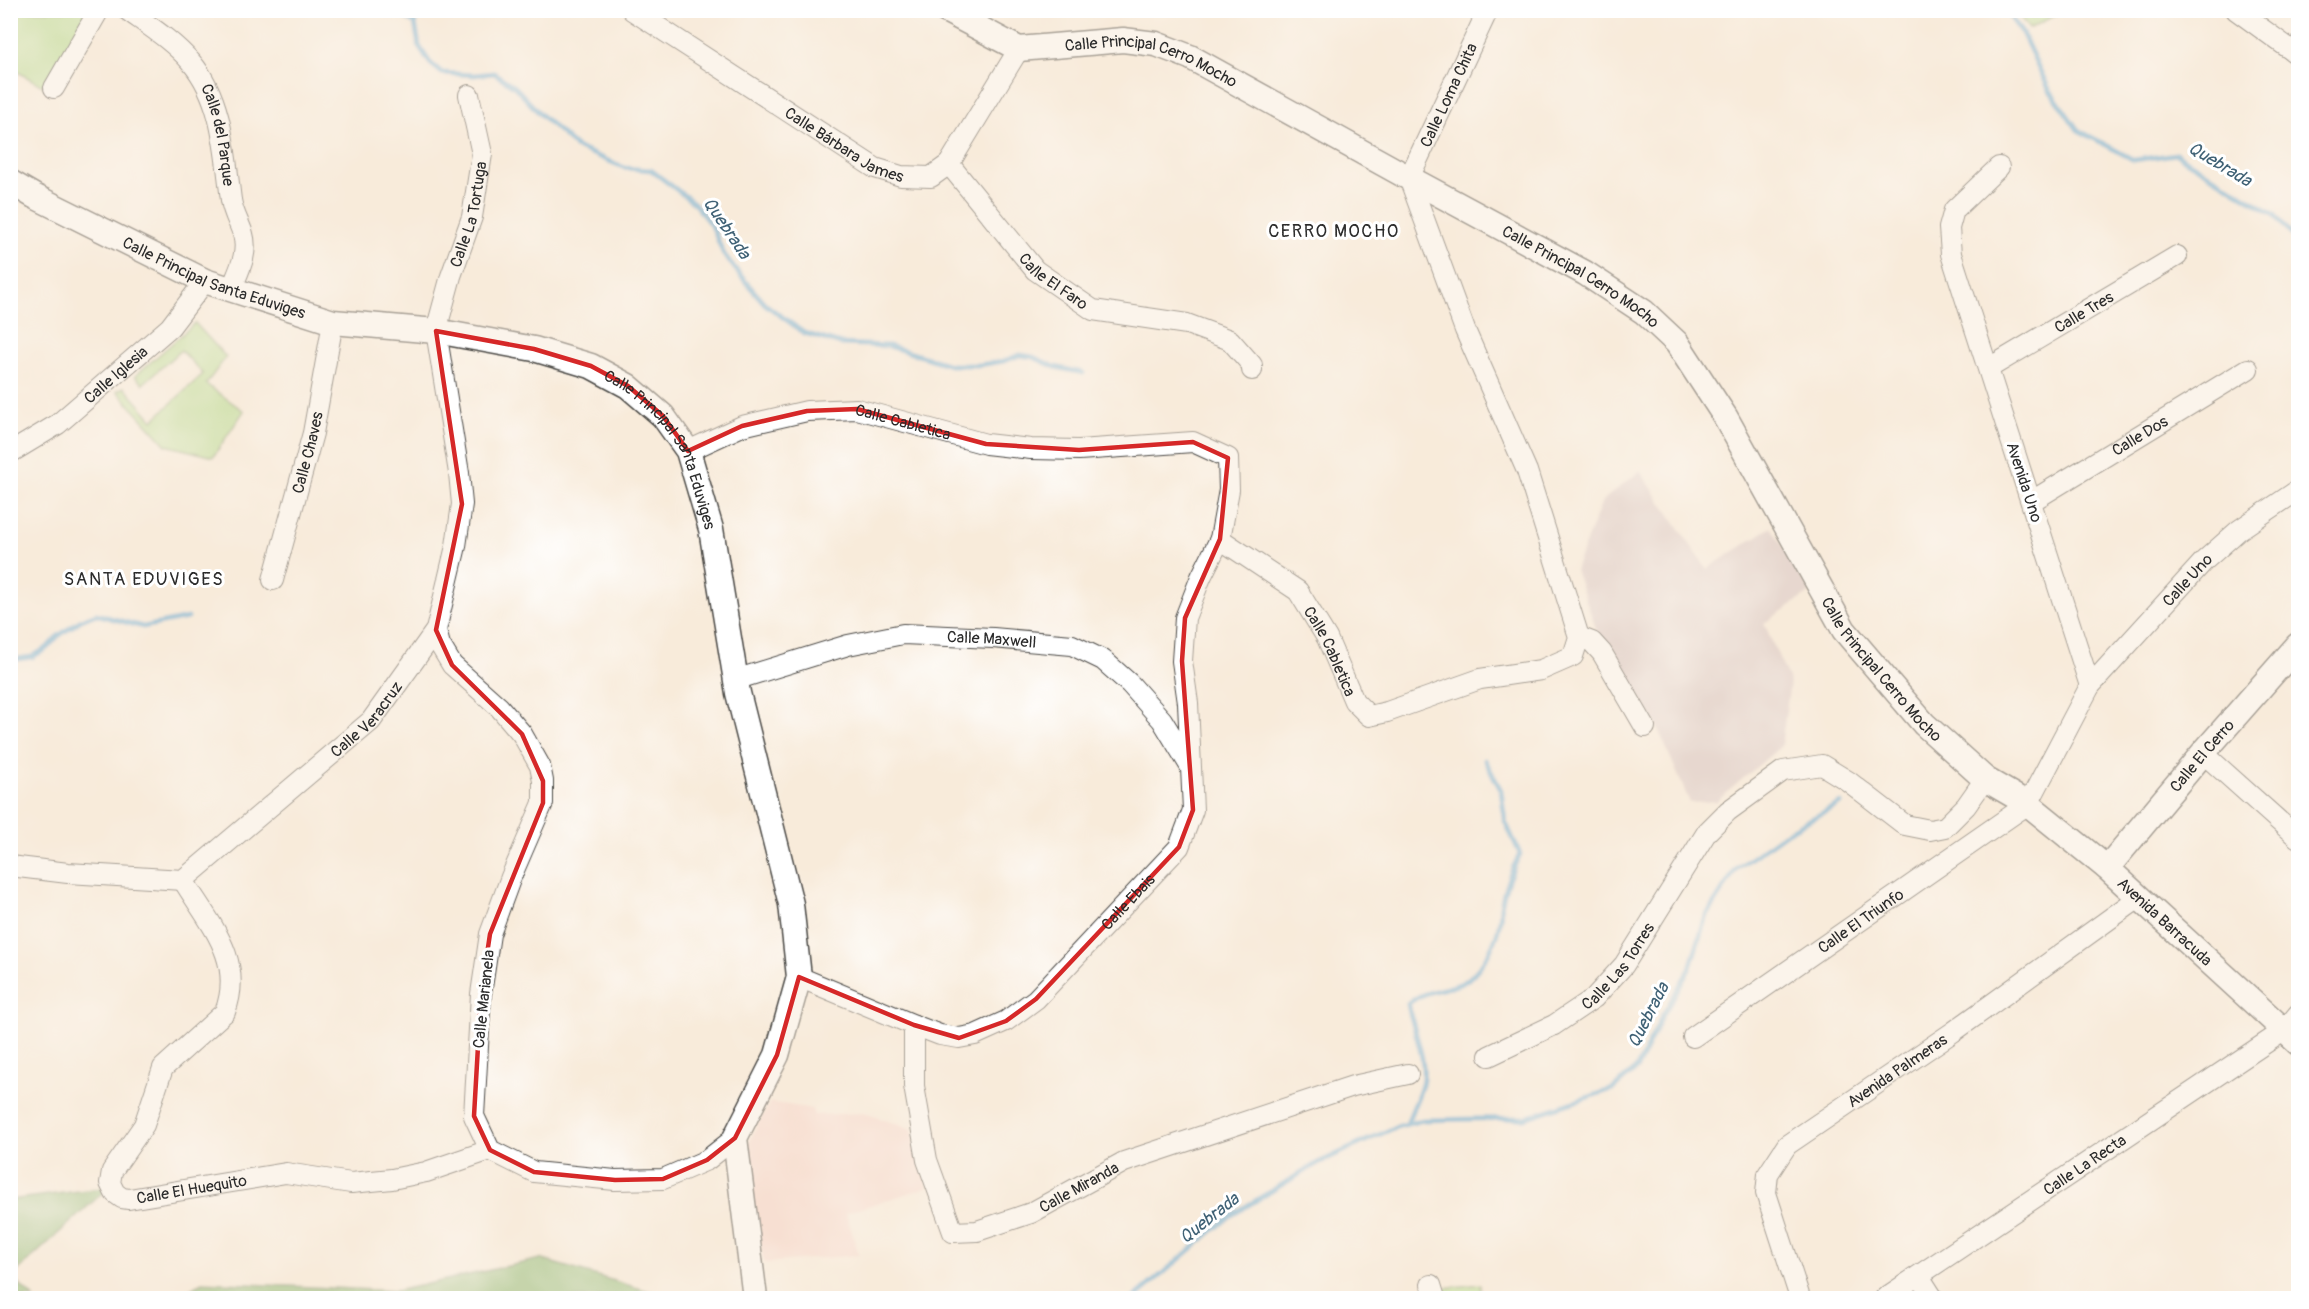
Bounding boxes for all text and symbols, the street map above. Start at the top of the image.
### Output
street label: Calle Principal Cerro Mocho [1064,31,1241,92]
street label: Calle Loma Chita [1416,40,1482,151]
street label: Calle del Parque [196,81,238,187]
street label: Calle Bárbara James [781,103,906,187]
water label: Quebrada [2184,137,2257,193]
street label: Calle La Tortuga [446,160,492,270]
water label: Quebrada [698,193,757,265]
district label: CERRO MOCHO [1268,220,1400,243]
street label: Calle Principal Cerro Mocho [1498,221,1663,333]
street label: Calle Principal Santa Eduviges [119,233,308,324]
street label: Calle El Faro [1014,249,1092,315]
street label: Calle Tres [2051,287,2117,338]
street label: Calle Iglesia [80,342,152,408]
street label: Calle Principal Santa Eduviges [600,366,720,532]
street label: Calle Cabletica [853,400,953,445]
street label: Calle Chaves [288,410,328,496]
street label: Calle Dos [2108,411,2172,461]
street label: Avenida Uno [2002,440,2047,525]
street label: Calle Uno [2159,549,2217,611]
district label: SANTA EDUVIGES [64,568,224,591]
street label: Calle Principal Cerro Mocho [1817,594,1946,746]
street label: Calle Cabletica [1299,603,1360,700]
street label: Calle Maxwell [946,627,1037,653]
street label: Calle Veracruz [327,678,407,762]
street label: Calle El Cerro [2166,715,2239,797]
street label: Calle Ebais [1097,870,1160,935]
street label: Avenida Barracuda [2113,874,2216,971]
street label: Calle El Triunfo [1814,884,1908,958]
street label: Calle Las Torres [1578,919,1659,1015]
street label: Calle Marianela [469,949,499,1049]
water label: Quebrada [1622,977,1675,1052]
street label: Avenida Palmeras [1843,1030,1951,1112]
street label: Calle La Recta [2040,1130,2130,1200]
street label: Calle Miranda [1036,1158,1122,1218]
street label: Calle El Huequito [135,1171,249,1209]
water label: Quebrada [1175,1187,1245,1249]

